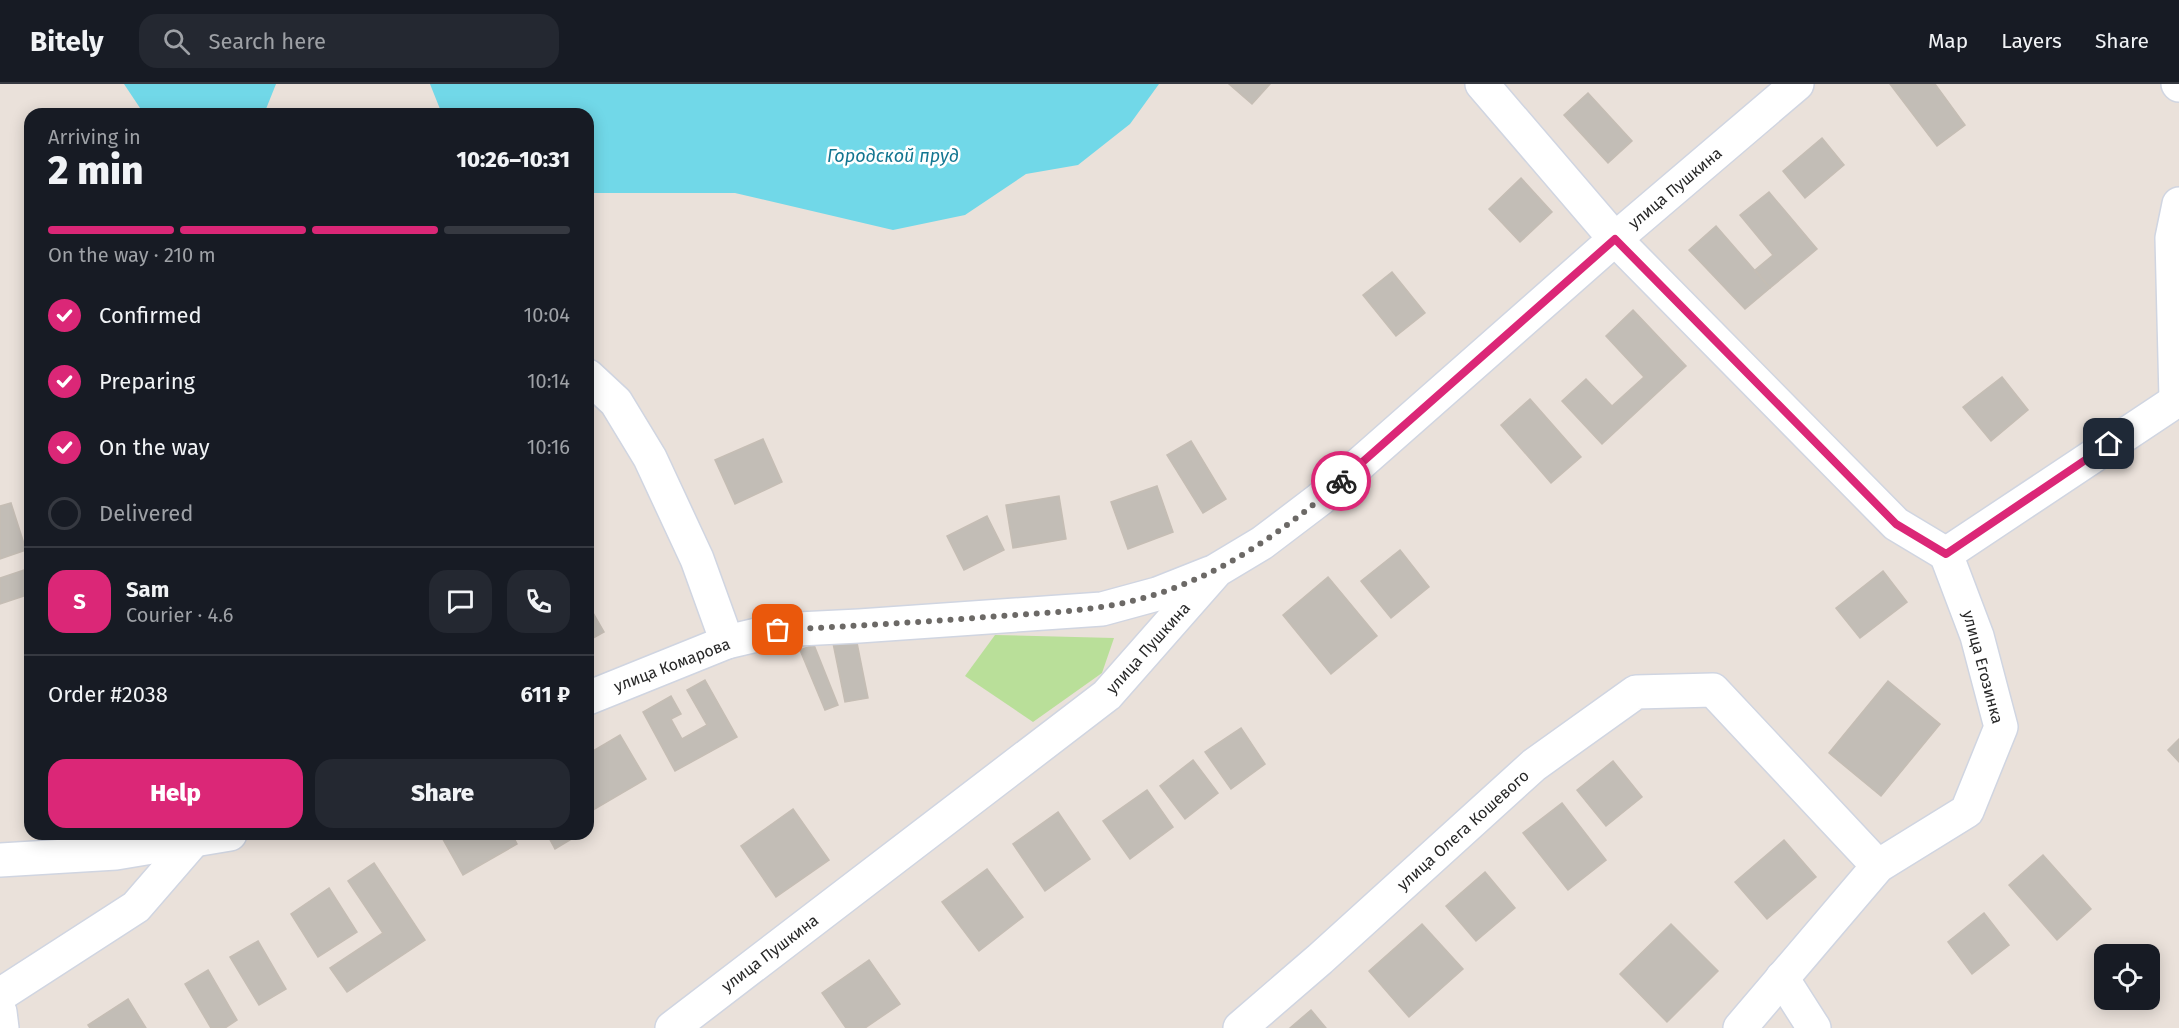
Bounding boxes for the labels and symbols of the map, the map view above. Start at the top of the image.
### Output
street label: улица Пушкина [1624,143,1726,233]
water label: Городской пруд [827,145,959,167]
pin [2083,418,2134,469]
courier [1311,451,1371,511]
street label: улица Пушкина [1102,598,1194,698]
pin [752,604,803,655]
street label: улица Егозинка [1959,608,2007,726]
street label: улица Комарова [611,634,733,696]
street label: улица Олега Кошевого [1393,766,1533,894]
street label: улица Пушкина [718,910,822,996]

